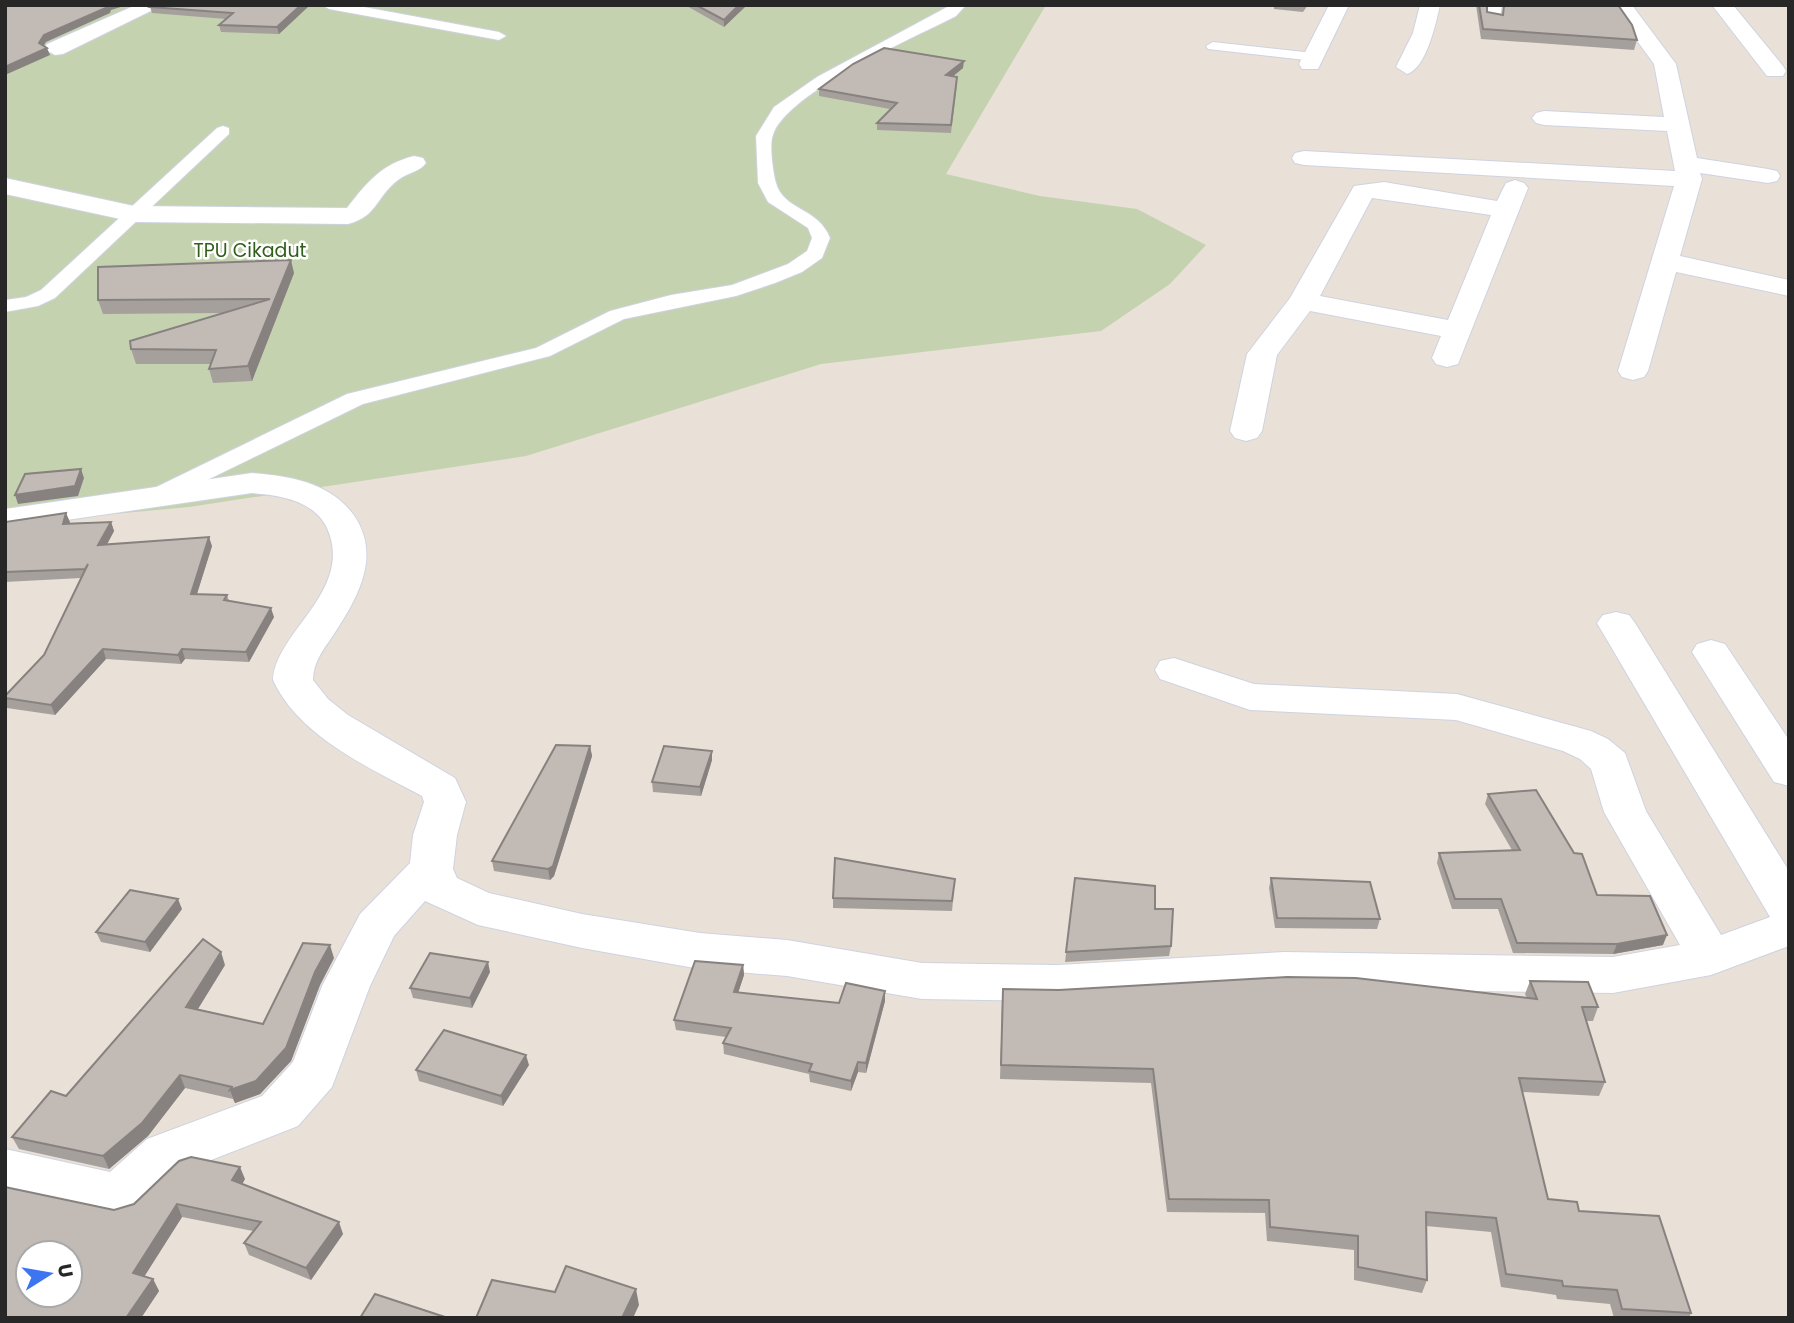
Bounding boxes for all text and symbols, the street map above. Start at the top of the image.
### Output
park label: TPU Cikadut [193,237,307,264]
north arrow [14,1239,84,1309]
text: U [51,1262,80,1280]

